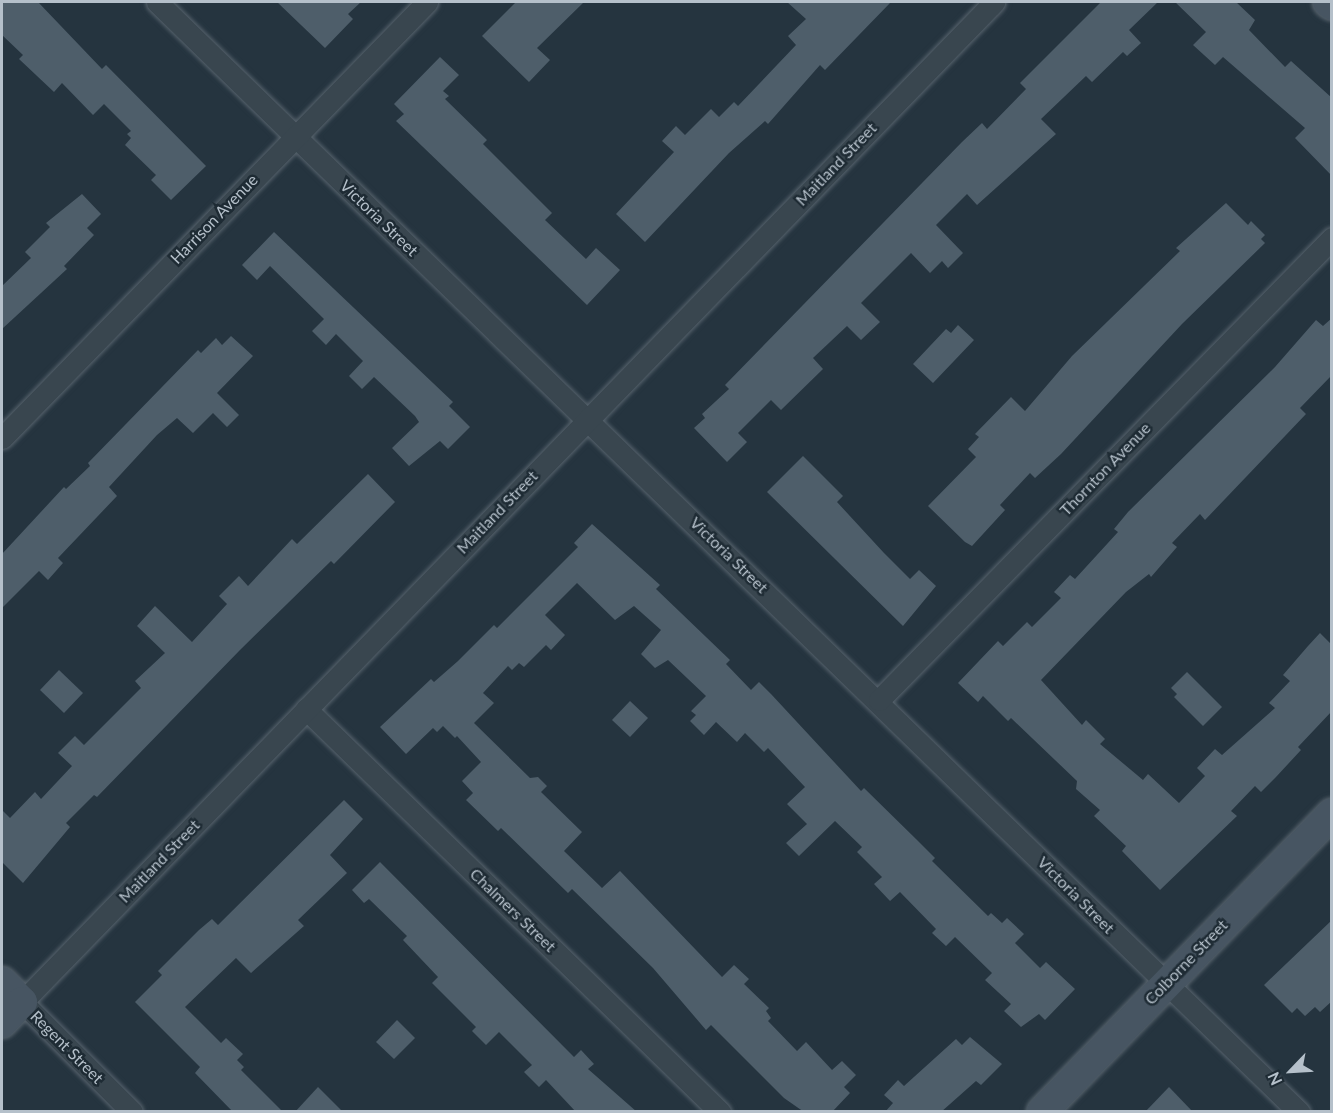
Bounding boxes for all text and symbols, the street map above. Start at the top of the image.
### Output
street label: Maitland Street [792,118,880,210]
street label: Harrison Avenue [166,170,262,268]
street label: Victoria Street [336,176,422,260]
street label: Thornton Avenue [1055,418,1155,520]
street label: Maitland Street [453,466,541,558]
street label: Victoria Street [686,513,772,597]
street label: Maitland Street [115,815,203,907]
street label: Victoria Street [1034,853,1118,937]
street label: Chalmers Street [466,864,560,956]
street label: Colborne Street [1141,915,1231,1009]
street label: Regent Street [26,1006,108,1088]
north arrow [1261,1041,1321,1101]
text: N [1263,1069,1285,1088]

